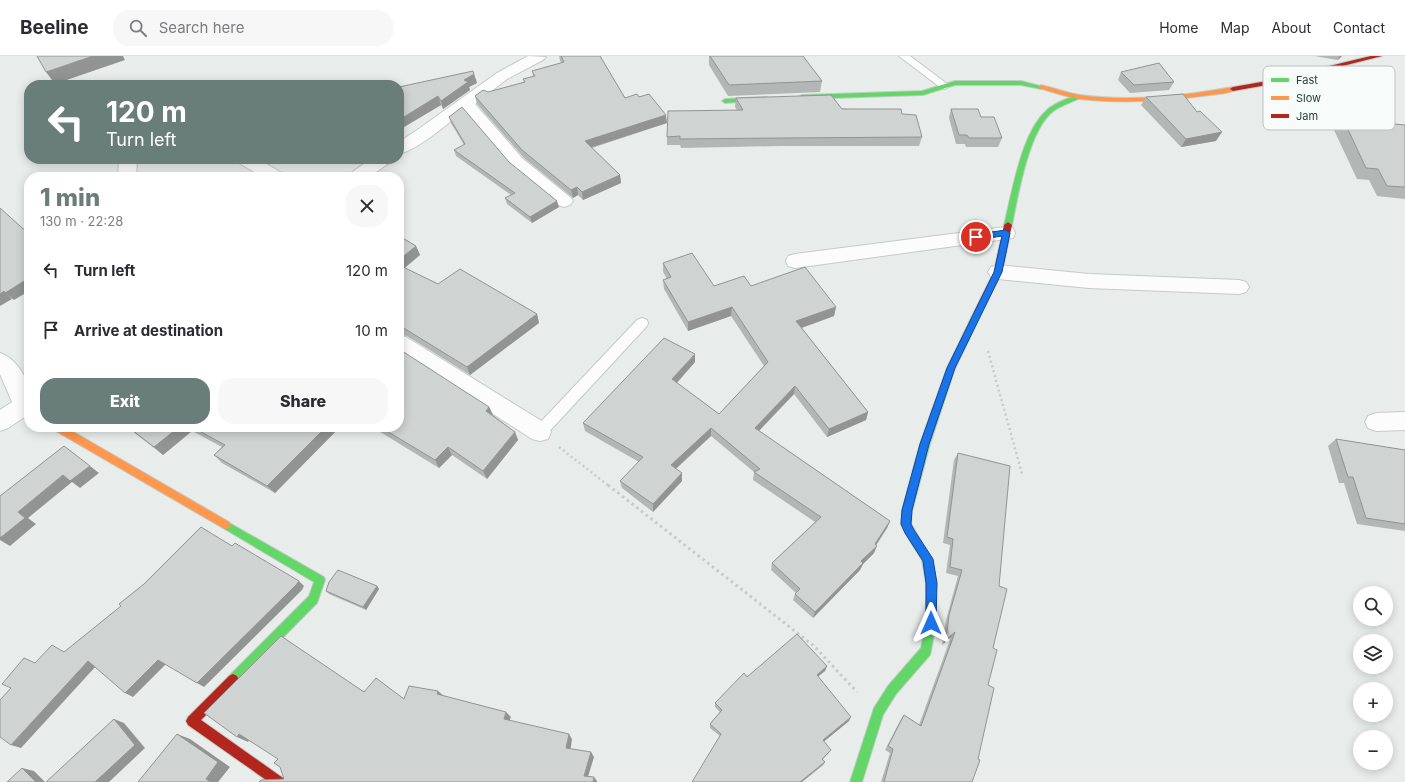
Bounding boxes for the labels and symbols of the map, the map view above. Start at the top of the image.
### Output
legend [1263,66,1395,130]
text: Fast [1296,73,1318,87]
text: Slow [1296,91,1321,105]
text: Jam [1296,109,1318,123]
pin [959,220,993,254]
position arrow [910,602,952,644]

